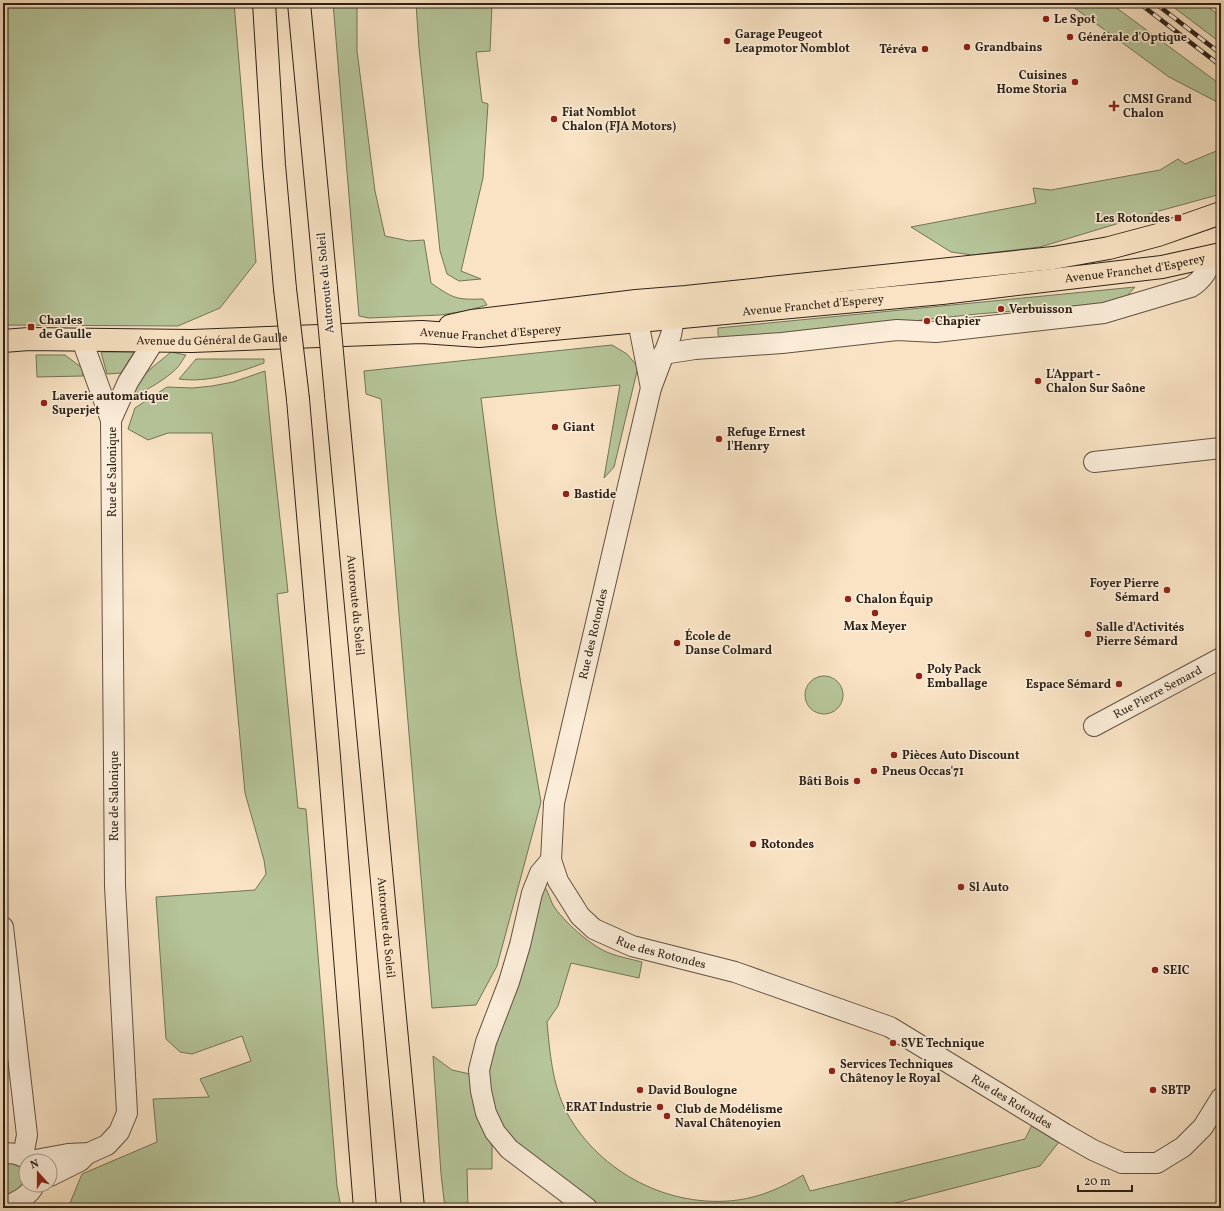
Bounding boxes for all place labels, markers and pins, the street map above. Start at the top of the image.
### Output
place label: Le Spot [1054,12,1096,28]
marker: Le Spot [1041,14,1051,24]
place label: Garage Peugeot Leapmotor Nomblot [735,27,850,57]
place label: Générale d'Optique [1078,30,1187,46]
marker: Générale d'Optique [1065,32,1075,42]
marker: Garage Peugeot Leapmotor Nomblot [722,36,732,46]
place label: Grandbains [975,40,1043,56]
place label: Téréva [879,42,917,58]
marker: Grandbains [962,42,972,52]
marker: Téréva [920,44,930,54]
place label: Cuisines Home Storia [996,68,1067,98]
marker: Cuisines Home Storia [1070,77,1080,87]
place label: CMSI Grand Chalon [1123,92,1193,122]
marker: CMSI Grand Chalon [1108,100,1120,112]
place label: Fiat Nomblot Chalon (FJA Motors) [562,105,676,135]
marker: Fiat Nomblot Chalon (FJA Motors) [549,114,559,124]
place label: Les Rotondes [1096,211,1170,227]
marker: Les Rotondes [1173,213,1183,223]
place label: Verbuisson [1009,302,1073,318]
marker: Verbuisson [996,304,1006,314]
place label: Charles de Gaulle [39,313,92,343]
place label: Chapier [935,314,981,330]
marker: Chapier [922,316,932,326]
marker: Charles de Gaulle [26,322,36,332]
place label: L'Appart - Chalon Sur Saône [1046,367,1145,397]
marker: L'Appart - Chalon Sur Saône [1033,376,1043,386]
place label: Laverie automatique Superjet [52,389,169,419]
marker: Laverie automatique Superjet [39,398,49,408]
place label: Giant [563,420,595,436]
marker: Giant [550,422,560,432]
place label: Refuge Ernest l'Henry [727,425,806,455]
marker: Refuge Ernest l'Henry [714,434,724,444]
place label: Bastide [574,487,616,503]
marker: Bastide [561,489,571,499]
place label: Foyer Pierre Sémard [1090,576,1160,606]
marker: Foyer Pierre Sémard [1162,585,1172,595]
place label: Chalon Équip [856,591,934,608]
marker: Chalon Équip [843,594,853,604]
marker: Max Meyer [870,608,880,618]
place label: Max Meyer [843,619,907,635]
place label: Salle d'Activités Pierre Sémard [1096,620,1185,650]
place label: École de Danse Colmard [685,628,773,659]
marker: Salle d'Activités Pierre Sémard [1083,629,1093,639]
marker: École de Danse Colmard [672,638,682,648]
place label: Poly Pack Emballage [927,662,987,692]
marker: Poly Pack Emballage [914,671,924,681]
place label: Espace Sémard [1026,677,1112,693]
marker: Espace Sémard [1114,679,1124,689]
place label: Pièces Auto Discount [902,748,1020,764]
marker: Pièces Auto Discount [889,750,899,760]
place label: Pneus Occas'71 [882,764,964,780]
marker: Pneus Occas'71 [869,766,879,776]
place label: Bâti Bois [799,774,849,790]
marker: Bâti Bois [852,776,862,786]
place label: Rotondes [761,837,814,853]
marker: Rotondes [748,839,758,849]
place label: Sl Auto [969,880,1009,896]
marker: Sl Auto [956,882,966,892]
place label: SEIC [1163,963,1190,979]
marker: SEIC [1150,965,1160,975]
place label: SVE Technique [901,1036,985,1052]
marker: SVE Technique [888,1038,898,1048]
place label: Services Techniques Châtenoy le Royal [840,1057,954,1087]
marker: Services Techniques Châtenoy le Royal [827,1066,837,1076]
place label: David Boulogne [648,1083,737,1099]
place label: SBTP [1161,1083,1191,1099]
marker: David Boulogne [635,1085,645,1095]
marker: SBTP [1148,1085,1158,1095]
place label: ERAT Industrie [566,1100,652,1116]
marker: ERAT Industrie [655,1102,665,1112]
place label: Club de Modélisme Naval Châtenoyien [675,1102,783,1132]
marker: Club de Modélisme Naval Châtenoyien [662,1111,672,1121]

